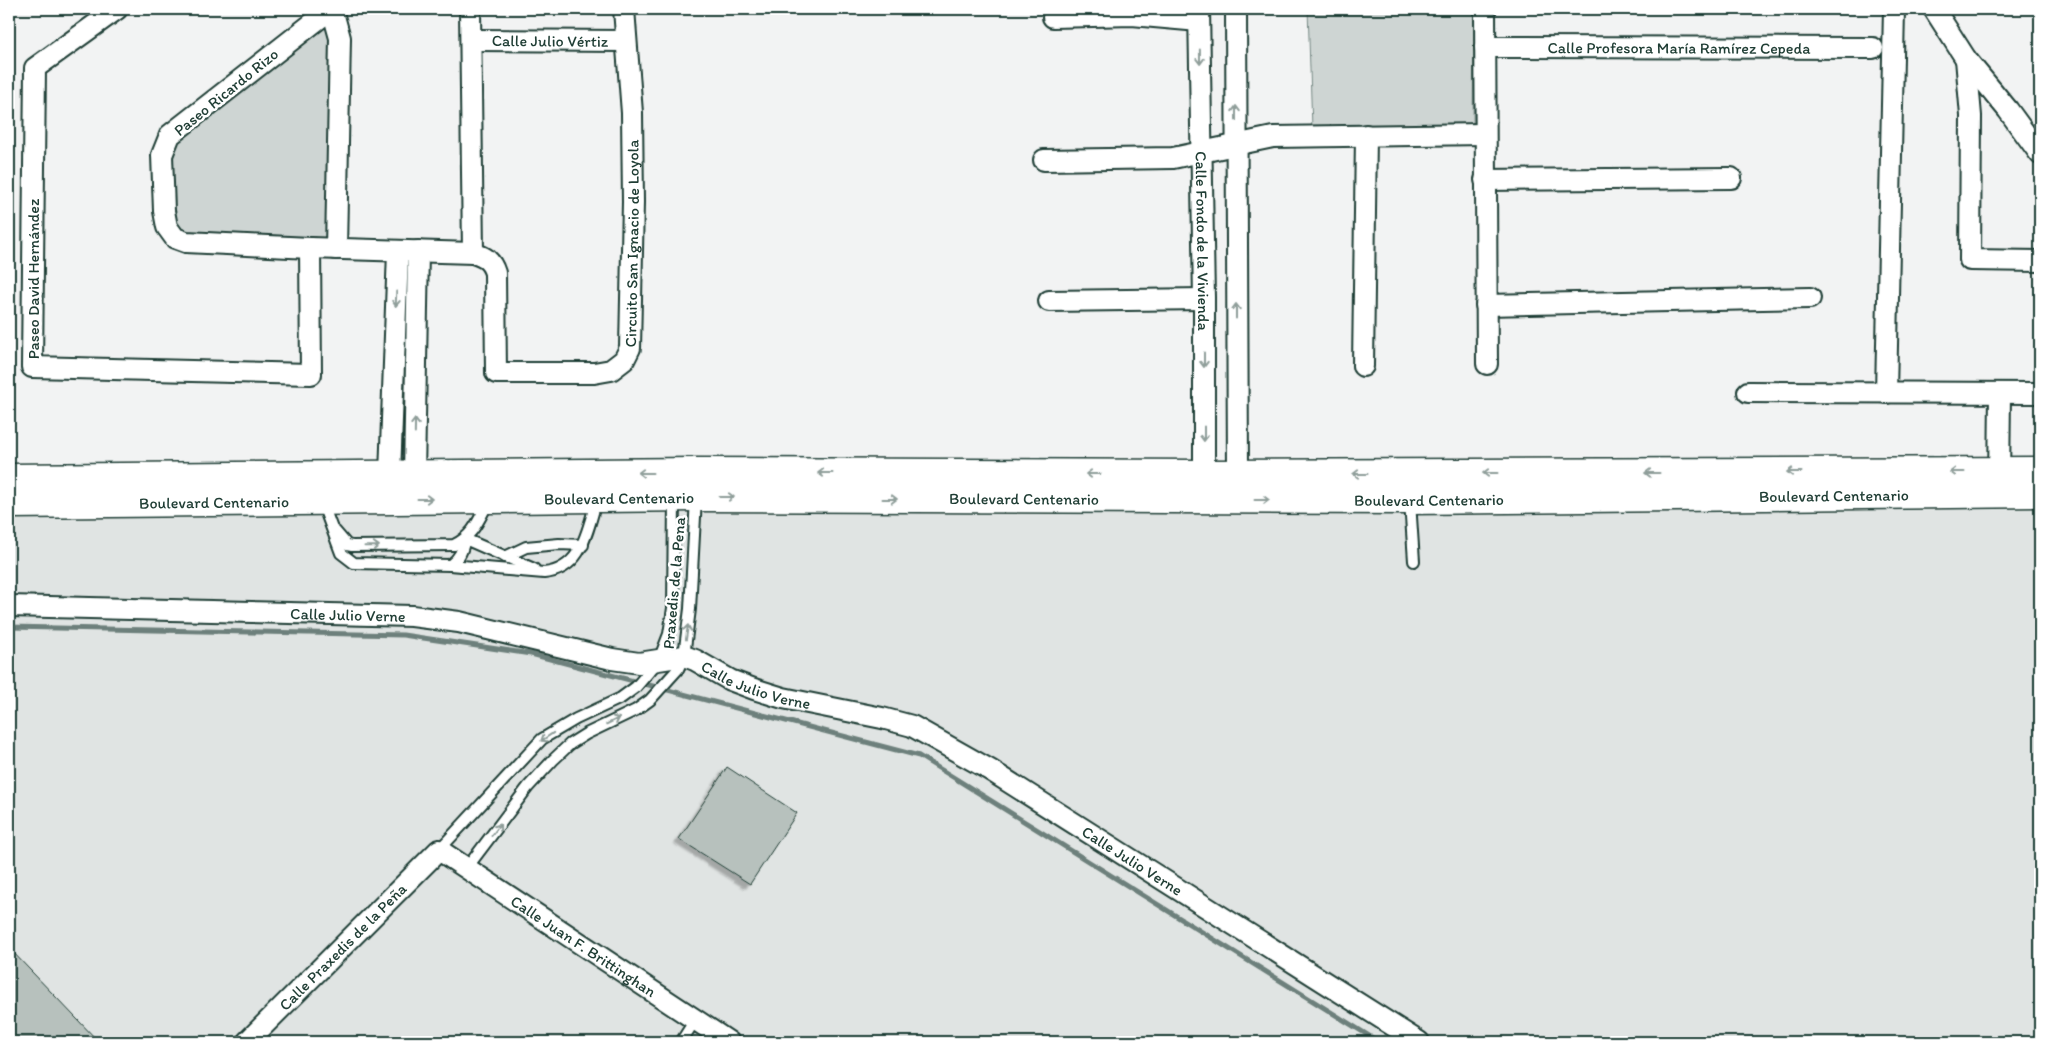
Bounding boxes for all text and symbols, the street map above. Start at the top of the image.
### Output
street label: Calle Julio Vértiz [492,31,609,50]
street label: Calle Profesora María Ramírez Cepeda [1547,38,1811,57]
street label: Paseo Ricardo Rizo [170,44,282,140]
one-way arrow [1195,49,1205,65]
one-way arrow [1231,105,1241,122]
street label: Circuito San Ignacio de Loyola [621,139,643,348]
street label: Calle Fondo de la Vivienda [1192,151,1214,331]
street label: Paseo David Hernández [24,198,43,359]
one-way arrow [391,291,401,307]
one-way arrow [1231,303,1241,319]
one-way arrow [1199,352,1209,368]
one-way arrow [410,418,420,434]
one-way arrow [1199,426,1209,442]
one-way arrow [1786,467,1802,477]
one-way arrow [1949,467,1965,477]
one-way arrow [637,468,654,478]
one-way arrow [817,468,834,478]
one-way arrow [1482,468,1498,478]
one-way arrow [1645,468,1661,478]
one-way arrow [1085,469,1101,479]
one-way arrow [1352,469,1368,479]
street label: Boulevard Centenario [1759,485,1909,506]
street label: Boulevard Centenario [544,488,694,508]
street label: Boulevard Centenario [949,489,1099,508]
street label: Boulevard Centenario [1354,489,1504,510]
street label: Boulevard Centenario [139,492,289,512]
one-way arrow [719,493,735,502]
one-way arrow [416,494,433,504]
one-way arrow [882,494,898,504]
one-way arrow [1254,495,1270,505]
street label: Praxedis de la Pena [659,516,689,650]
one-way arrow [363,541,379,551]
street label: Calle Julio Verne [290,603,406,625]
one-way arrow [682,625,692,641]
street label: Calle Julio Verne [698,656,812,713]
one-way arrow [605,716,620,726]
one-way arrow [540,732,554,742]
street label: Calle Julio Verne [1079,821,1186,899]
one-way arrow [490,824,501,837]
street label: Calle Praxedis de la Peña [275,878,411,1014]
street label: Calle Juan F. Brittinghan [507,891,660,1001]

